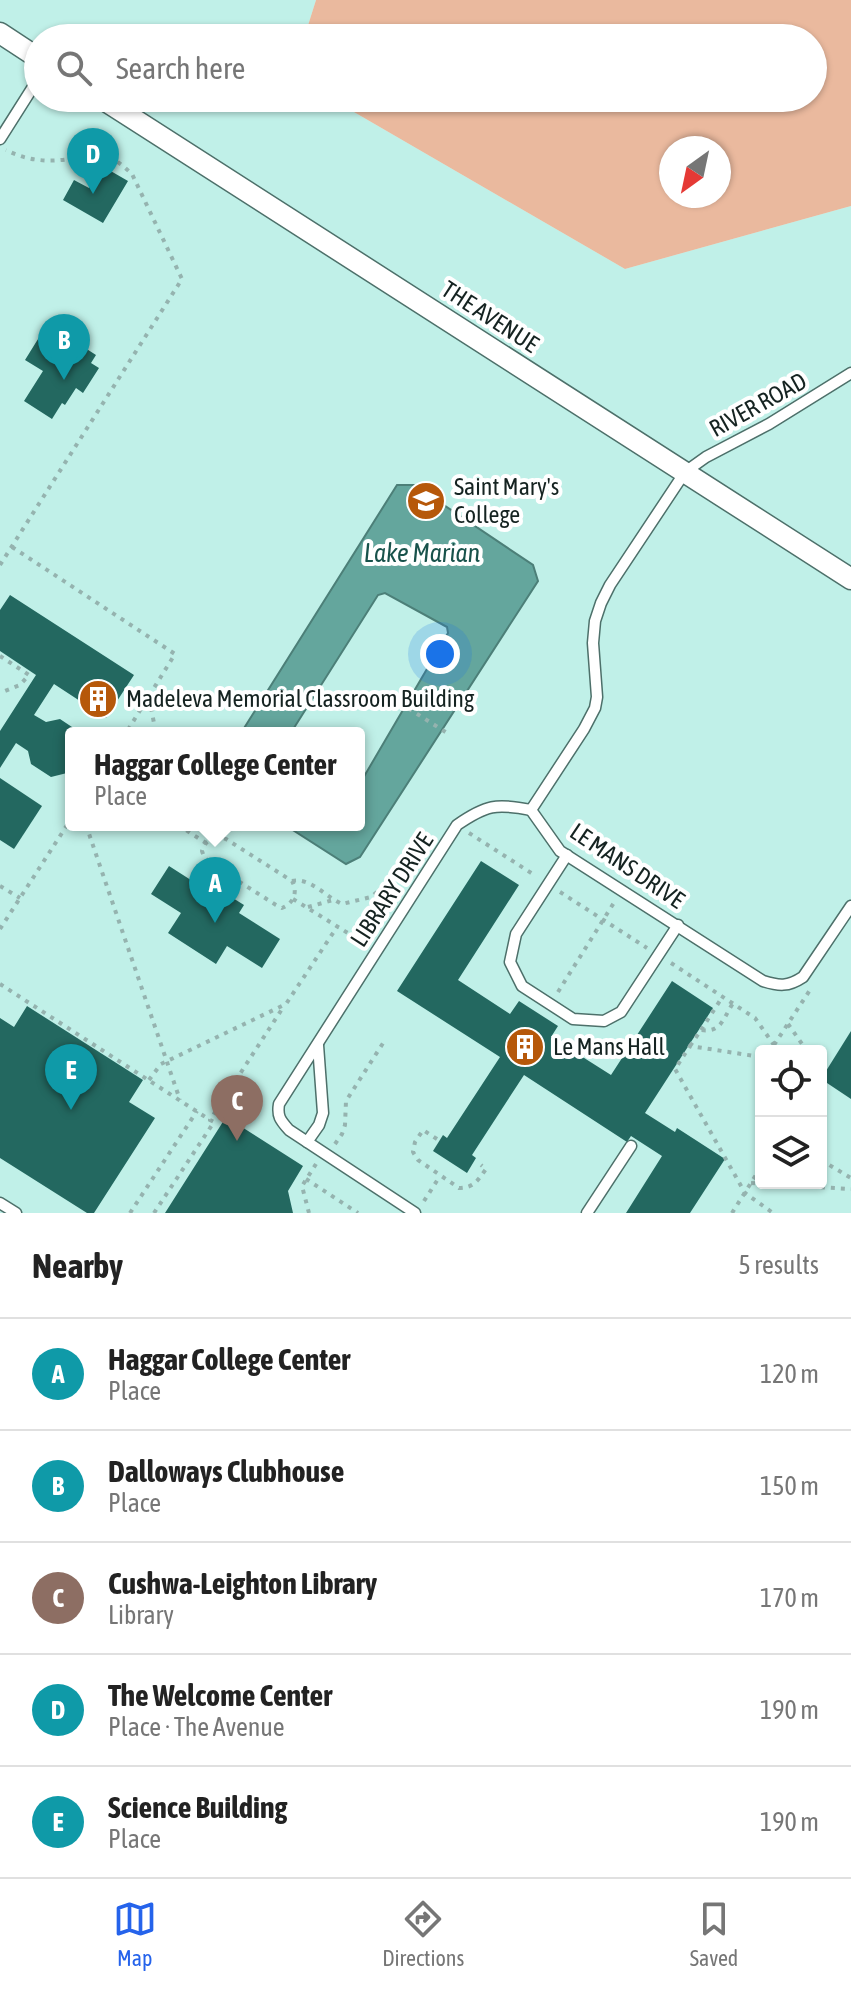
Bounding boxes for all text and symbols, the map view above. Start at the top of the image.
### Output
search box [24,24,827,112]
icon: search [52,46,96,90]
text: Search here [116,51,245,85]
pin: D [67,128,119,194]
north arrow [659,136,731,208]
street label: THE AVENUE [437,275,544,358]
pin: B [38,314,90,380]
street label: RIVER ROAD [705,367,811,442]
place label: Saint Mary's College [454,473,559,528]
school or university icon: Saint Mary's College [405,480,447,522]
water label: Lake Marian [364,538,481,568]
your location [420,634,460,674]
building icon: Madeleva Memorial Classroom Building [77,678,119,720]
place label: Madeleva Memorial Classroom Building [126,685,475,712]
popup [65,727,365,831]
text: Haggar College Center [94,747,336,781]
text: Place [94,781,147,811]
street label: LE MANS DRIVE [565,818,689,914]
street label: LIBRARY DRIVE [345,828,438,952]
pin: A [189,857,241,923]
building icon: Le Mans Hall [504,1026,546,1068]
place label: Le Mans Hall [553,1033,666,1060]
pin: E [45,1044,97,1110]
map controls [755,1045,827,1189]
button: locate [755,1045,827,1117]
pin: C [211,1075,263,1141]
button: layers [755,1117,827,1189]
text: Nearby [32,1246,123,1285]
text: 5 results [738,1250,819,1280]
text: Haggar College Center [108,1342,350,1376]
text: A [52,1359,64,1389]
text: 120 m [760,1359,819,1389]
text: Place [108,1376,161,1406]
text: Dalloways Clubhouse [108,1454,344,1488]
text: B [52,1471,64,1501]
text: 150 m [760,1471,819,1501]
text: Place [108,1488,161,1518]
text: Cushwa-Leighton Library [108,1566,377,1600]
text: C [52,1583,64,1613]
text: 170 m [760,1583,819,1613]
text: Library [108,1600,174,1630]
text: The Welcome Center [108,1678,332,1712]
text: D [51,1695,65,1725]
text: 190 m [760,1695,819,1725]
text: Place · The Avenue [108,1712,285,1742]
text: Science Building [108,1790,287,1824]
text: E [52,1807,64,1837]
text: 190 m [760,1807,819,1837]
text: Place [108,1824,161,1854]
tab: Map [113,1897,157,1971]
tab: Directions [382,1897,464,1971]
tab: Saved [690,1897,738,1971]

